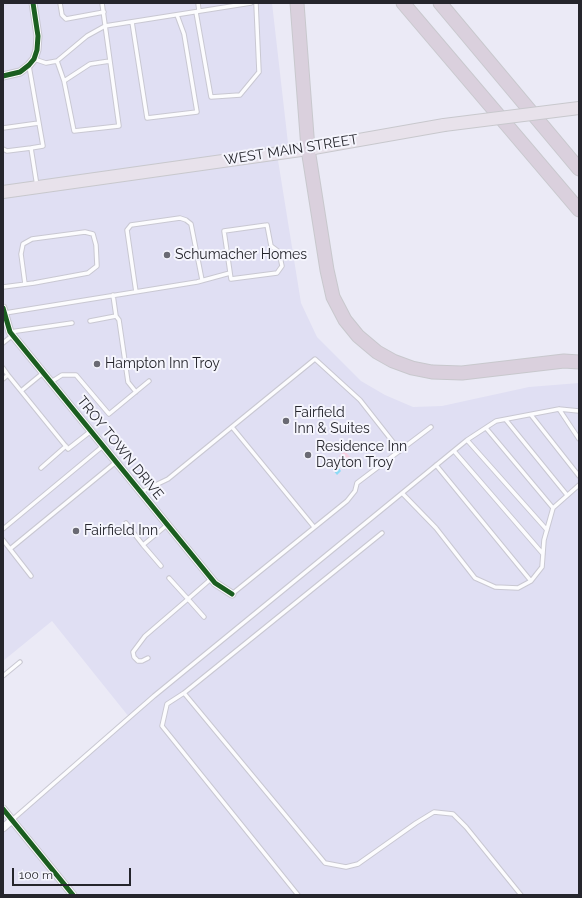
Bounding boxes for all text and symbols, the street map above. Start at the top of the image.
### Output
street label: WEST MAIN STREET [223,131,359,169]
place label: Schumacher Homes [175,247,307,263]
marker: Schumacher Homes [162,250,172,260]
place label: Hampton Inn Troy [105,356,220,372]
marker: Hampton Inn Troy [92,359,102,369]
street label: TROY TOWN DRIVE [73,393,167,503]
place label: Fairfield Inn & Suites [294,405,370,438]
marker: Fairfield Inn & Suites [281,416,291,426]
place label: Residence Inn Dayton Troy [316,439,407,472]
marker: Residence Inn Dayton Troy [303,450,313,460]
place label: Fairfield Inn [84,523,158,539]
marker: Fairfield Inn [71,526,81,536]
scale bar [14,860,133,886]
text: 100 m [19,868,53,882]

